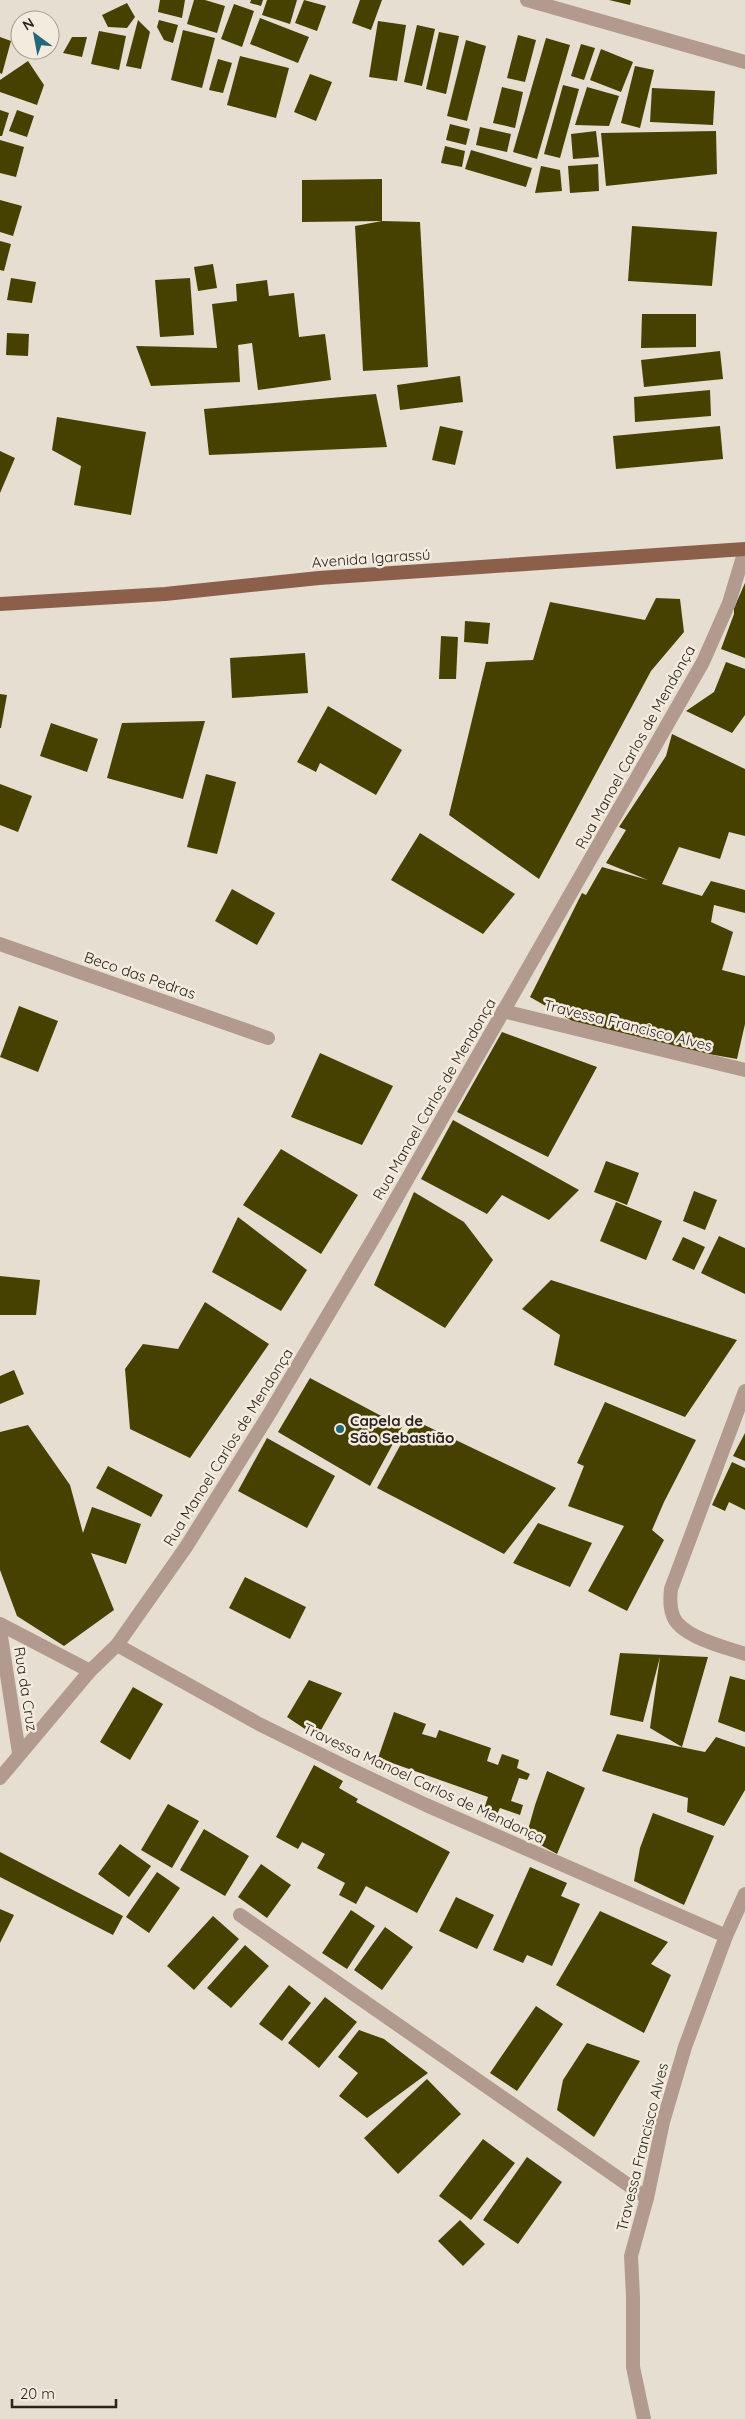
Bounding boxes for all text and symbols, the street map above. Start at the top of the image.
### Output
north arrow [10,10,60,60]
text: N [19,14,37,34]
street label: Avenida Igarassú [311,544,431,572]
street label: Rua Manoel Carlos de Mendonça [571,642,699,852]
street label: Beco das Pedras [82,947,198,1003]
street label: Rua Manoel Carlos de Mendonça [368,995,500,1203]
street label: Travessa Francisco Alves [542,995,714,1055]
street label: Rua Manoel Carlos de Mendonça [159,1344,297,1550]
place label: Capela de São Sebastião [350,1411,454,1447]
marker: Capela de São Sebastião [334,1423,346,1435]
street label: Rua da Cruz [10,1645,42,1733]
street label: Travessa Manoel Carlos de Mendonça [300,1718,548,1848]
street label: Travessa Francisco Alves [612,2061,672,2233]
scale bar [12,2376,116,2408]
text: 20 m [20,2384,55,2403]

